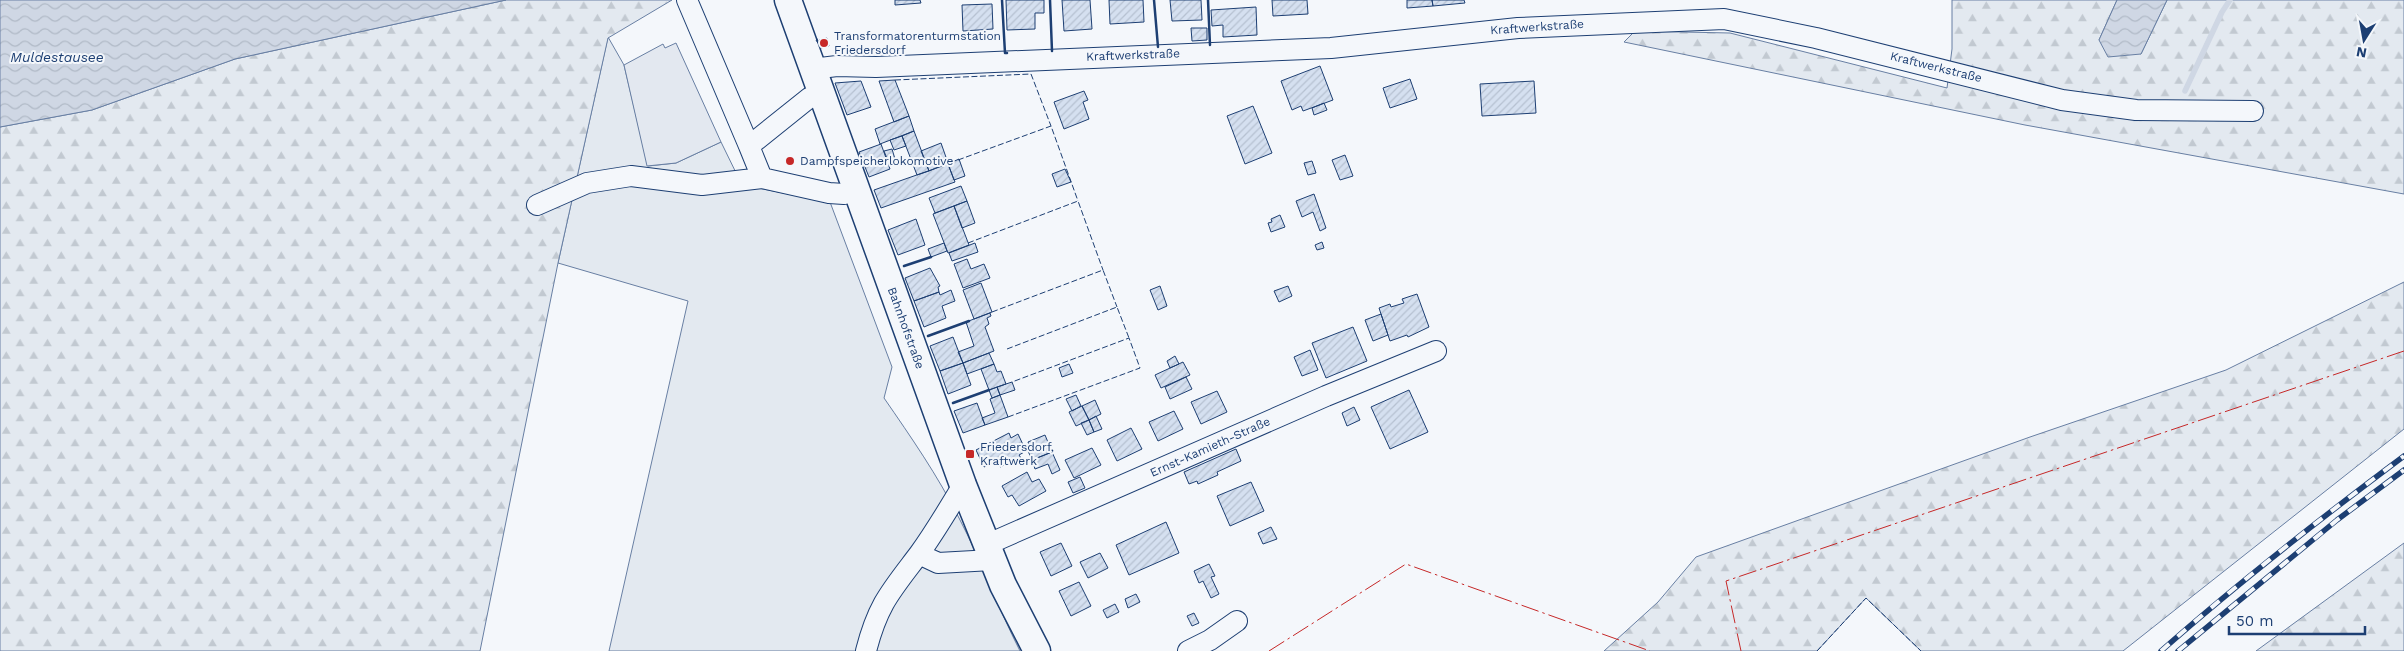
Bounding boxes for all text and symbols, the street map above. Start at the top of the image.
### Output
north arrow [2339,15,2389,65]
street label: Kraftwerkstraße [1490,17,1584,37]
place label: Transformatorenturmstation Friedersdorf [834,29,1001,57]
marker: Transformatorenturmstation Friedersdorf [818,37,830,49]
text: N [2355,44,2368,62]
street label: Kraftwerkstraße [1086,46,1180,64]
water label: Muldestausee [10,49,104,65]
street label: Kraftwerkstraße [1889,49,1983,85]
place label: Dampfspeicherlokomotive [800,154,954,168]
marker: Dampfspeicherlokomotive [784,155,796,167]
street label: Bahnhofstraße [885,285,927,371]
street label: Ernst-Kamieth-Straße [1148,414,1272,480]
place label: Friedersdorf, Kraftwerk [980,440,1054,468]
marker: Friedersdorf, Kraftwerk [964,448,976,460]
scale bar [2229,604,2365,636]
text: 50 m [2236,612,2273,630]

